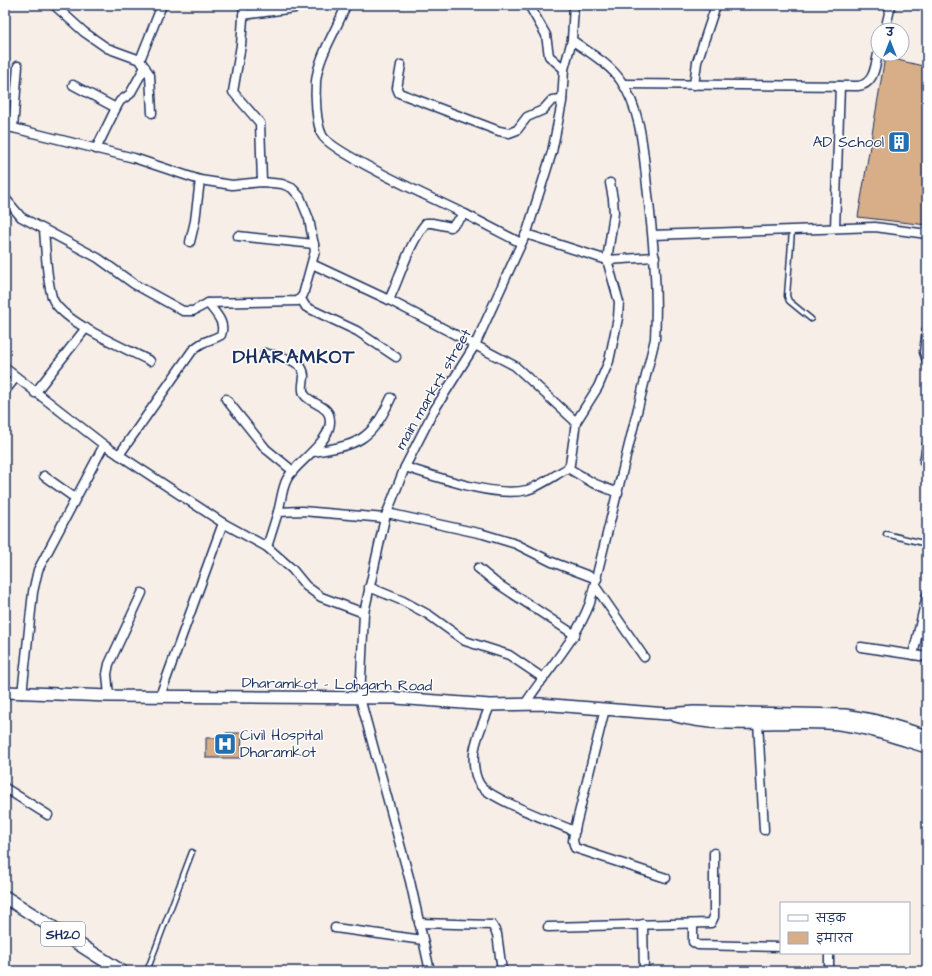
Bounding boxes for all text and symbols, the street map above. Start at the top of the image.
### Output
north arrow [870,22,910,62]
text: उ [885,25,895,40]
building icon: AD School [886,129,912,155]
place label: AD School [813,132,884,153]
street label: main markrt street [390,325,477,454]
district label: DHARAMKOT [233,344,355,371]
street label: Dharamkot - Lohgarh Road [242,672,433,698]
place label: Civil Hospital Dharamkot [240,725,323,763]
hospital icon: Civil Hospital Dharamkot [212,731,238,757]
legend [780,902,910,954]
text: सड़क [815,910,847,927]
road number: SH20 [41,922,85,946]
text: इमारत [816,930,854,947]

